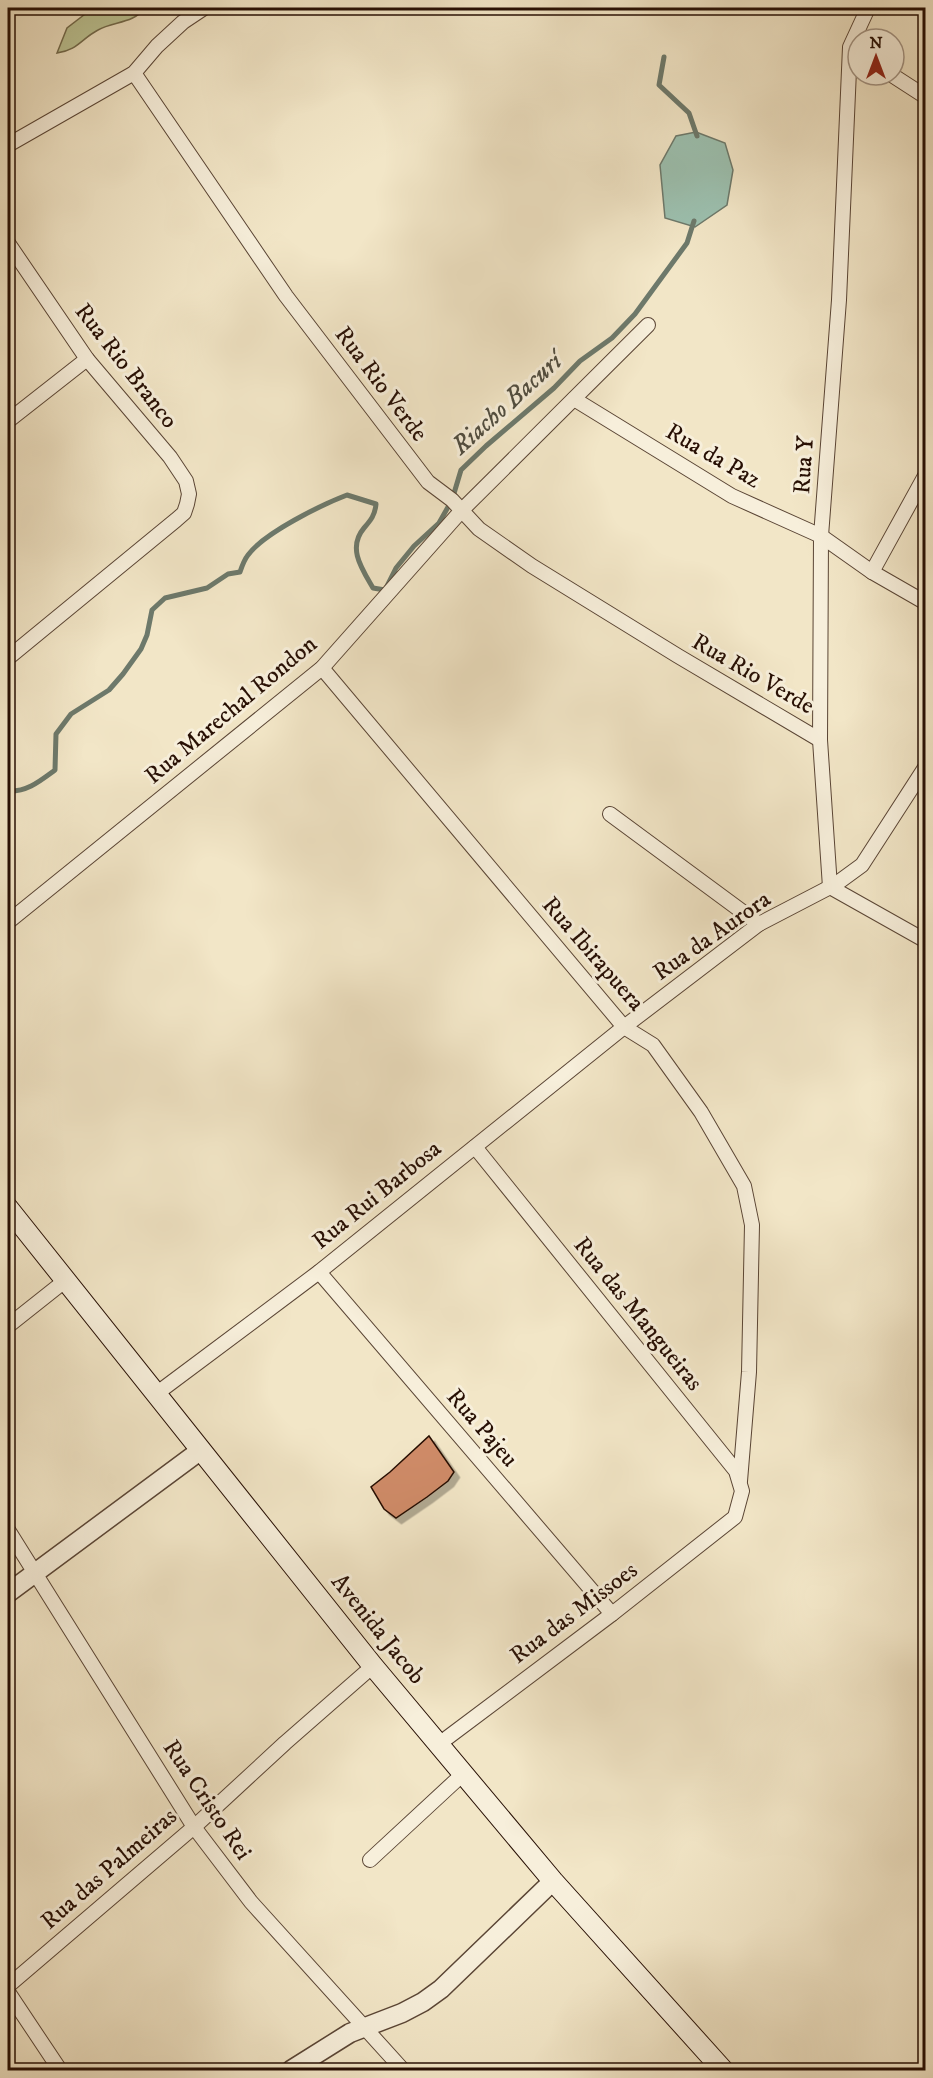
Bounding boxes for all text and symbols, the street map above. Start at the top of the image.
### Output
north arrow [846,27,906,87]
text: N [869,33,883,53]
street label: Rua Rio Branco [68,297,184,435]
street label: Rua Rio Verde [328,320,434,448]
water label: Riacho Bacurí [444,343,572,463]
street label: Rua da Paz [660,417,766,495]
street label: Rua Y [787,434,821,495]
street label: Rua Rio Verde [686,627,820,721]
street label: Rua Marechal Rondon [139,629,324,791]
street label: Rua da Aurora [647,884,777,988]
street label: Rua Ibirapuera [535,891,651,1018]
street label: Rua Rui Barbosa [306,1133,448,1256]
street label: Rua das Mangueiras [567,1231,709,1397]
street label: Rua Pajeu [440,1383,524,1473]
street label: Rua das Missoes [504,1555,644,1671]
street label: Avenida Jacob [324,1568,432,1690]
street label: Rua Cristo Rei [156,1734,258,1866]
street label: Rua das Palmeiras [35,1802,183,1936]

